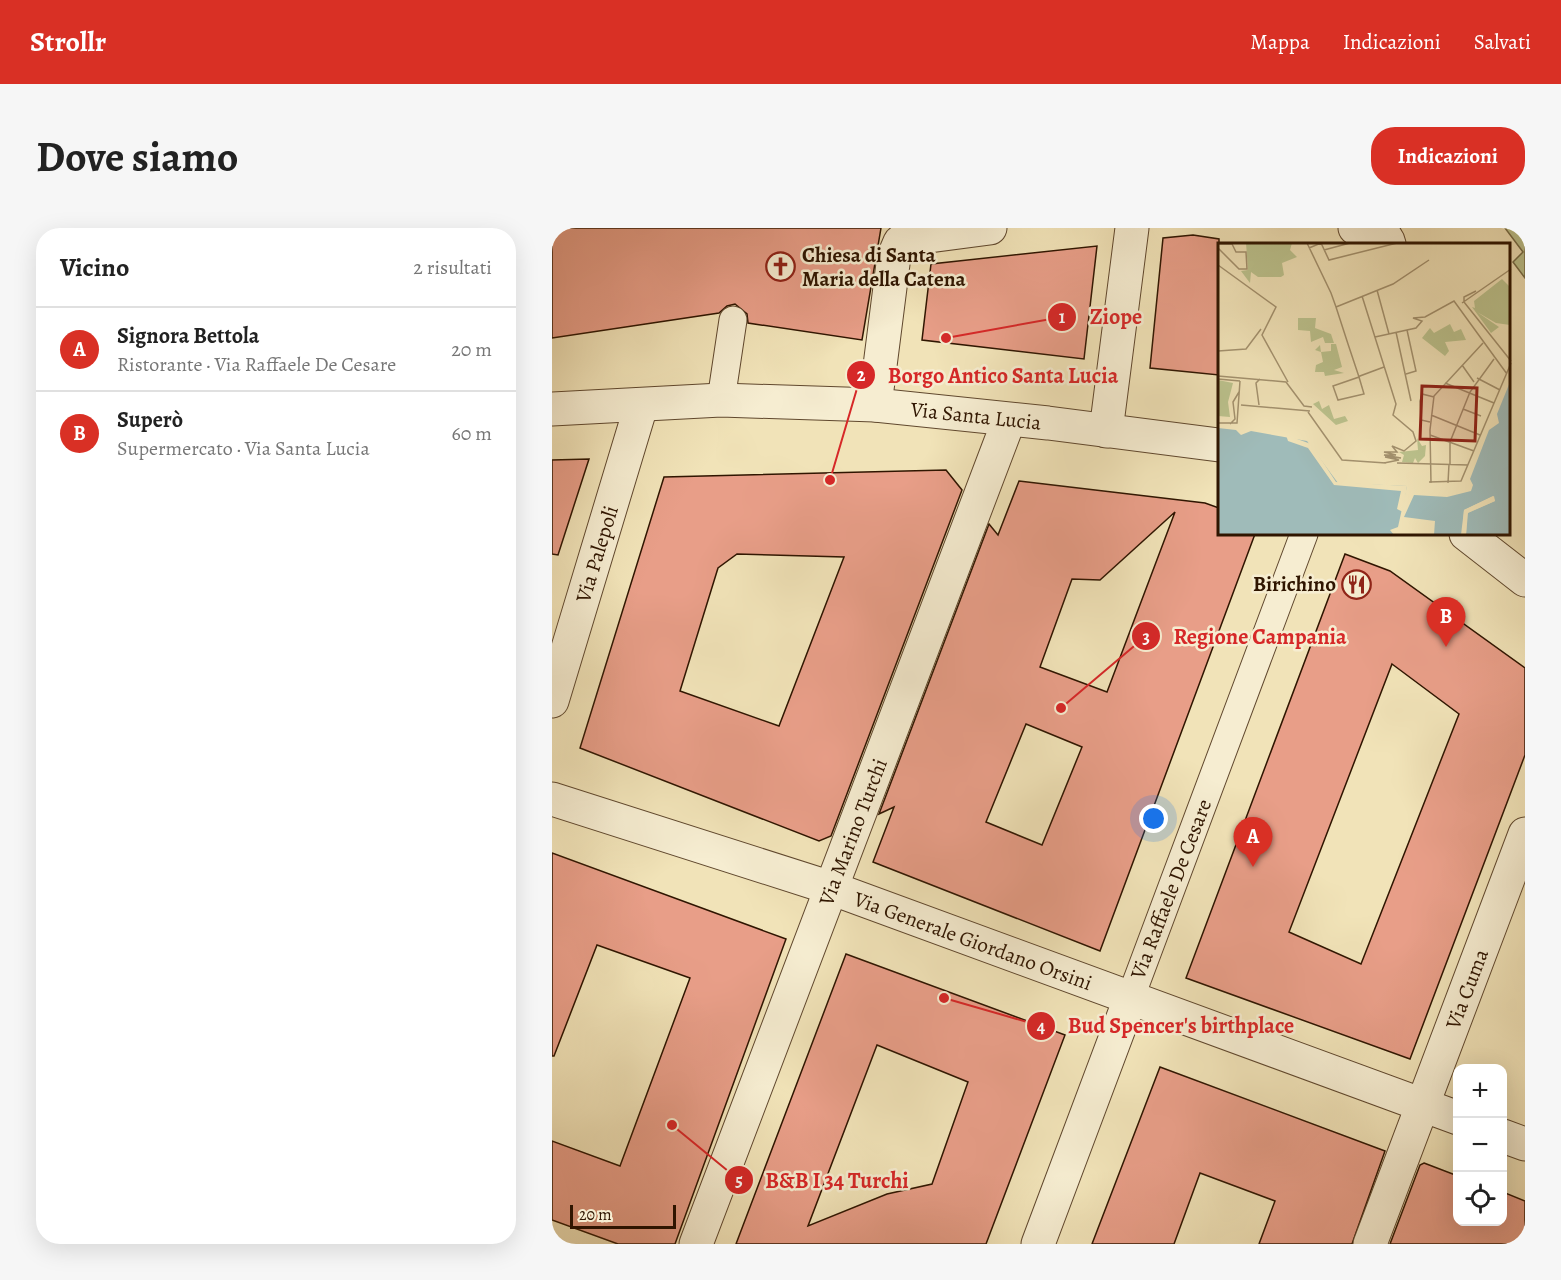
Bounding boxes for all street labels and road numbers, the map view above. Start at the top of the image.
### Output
street label: Via Santa Lucia [908,395,1043,437]
street label: Via Palepoli [569,502,625,607]
street label: Via Marino Turchi [812,754,894,910]
street label: Via Raffaele De Cesare [1123,795,1218,984]
street label: Via Generale Giordano Orsini [849,885,1096,997]
street label: Via Cuma [1439,945,1495,1034]

